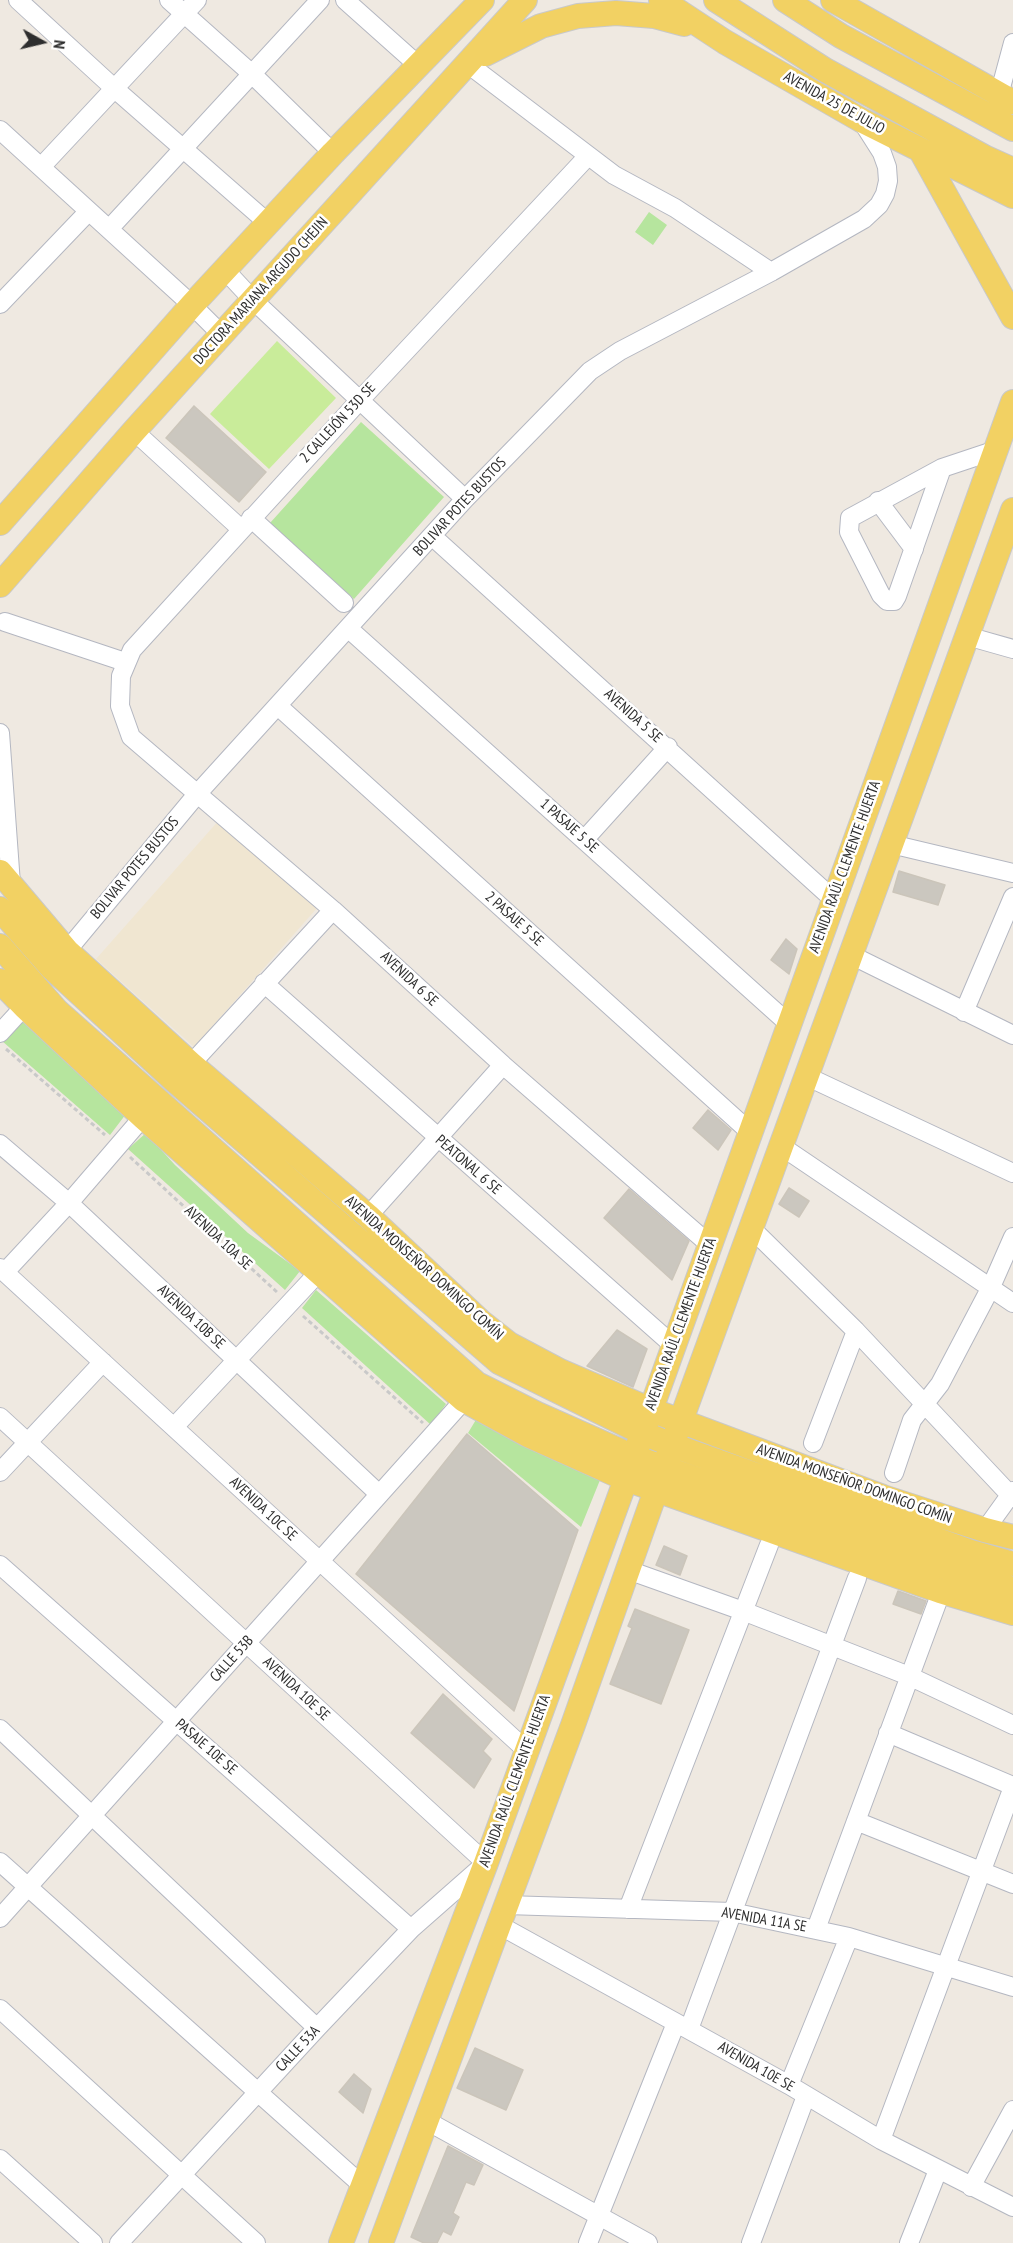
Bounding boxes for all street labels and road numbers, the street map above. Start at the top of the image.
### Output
street label: AVENIDA 25 DE JULIO [780,68,888,138]
street label: DOCTORA MARIANA ARGUDO CHEJIN [190,214,332,368]
street label: 2 CALLEJÓN 53D SE [296,379,380,467]
street label: BOLIVAR POTES BUSTOS [410,454,510,560]
street label: AVENIDA 5 SE [600,685,666,747]
street label: AVENIDA RAÚL CLEMENTE HUERTA [805,778,885,956]
street label: 1 PASAJE 5 SE [536,795,602,857]
street label: BOLIVAR POTES BUSTOS [87,813,183,923]
street label: 2 PASAJE 5 SE [481,888,547,950]
street label: AVENIDA 6 SE [377,948,441,1010]
street label: PEATONAL 6 SE [431,1132,505,1198]
street label: AVENIDA MONSEÑOR DOMINGO COMÍN [341,1192,507,1344]
street label: AVENIDA 10A SE [180,1202,256,1274]
street label: AVENIDA RAÚL CLEMENTE HUERTA [641,1235,721,1413]
street label: AVENIDA 10B SE [153,1281,229,1353]
street label: AVENIDA MONSEÑOR DOMINGO COMÍN [754,1440,954,1528]
street label: AVENIDA 10C SE [226,1473,300,1545]
street label: CALLE 53B [207,1632,257,1686]
street label: AVENIDA 10E SE [259,1653,333,1725]
street label: AVENIDA RAÚL CLEMENTE HUERTA [475,1692,555,1870]
street label: PASAJE 10E SE [171,1715,241,1779]
street label: AVENIDA 11A SE [720,1904,808,1936]
street label: CALLE 53A [272,2022,324,2076]
street label: AVENIDA 10E SE [715,2038,797,2096]

